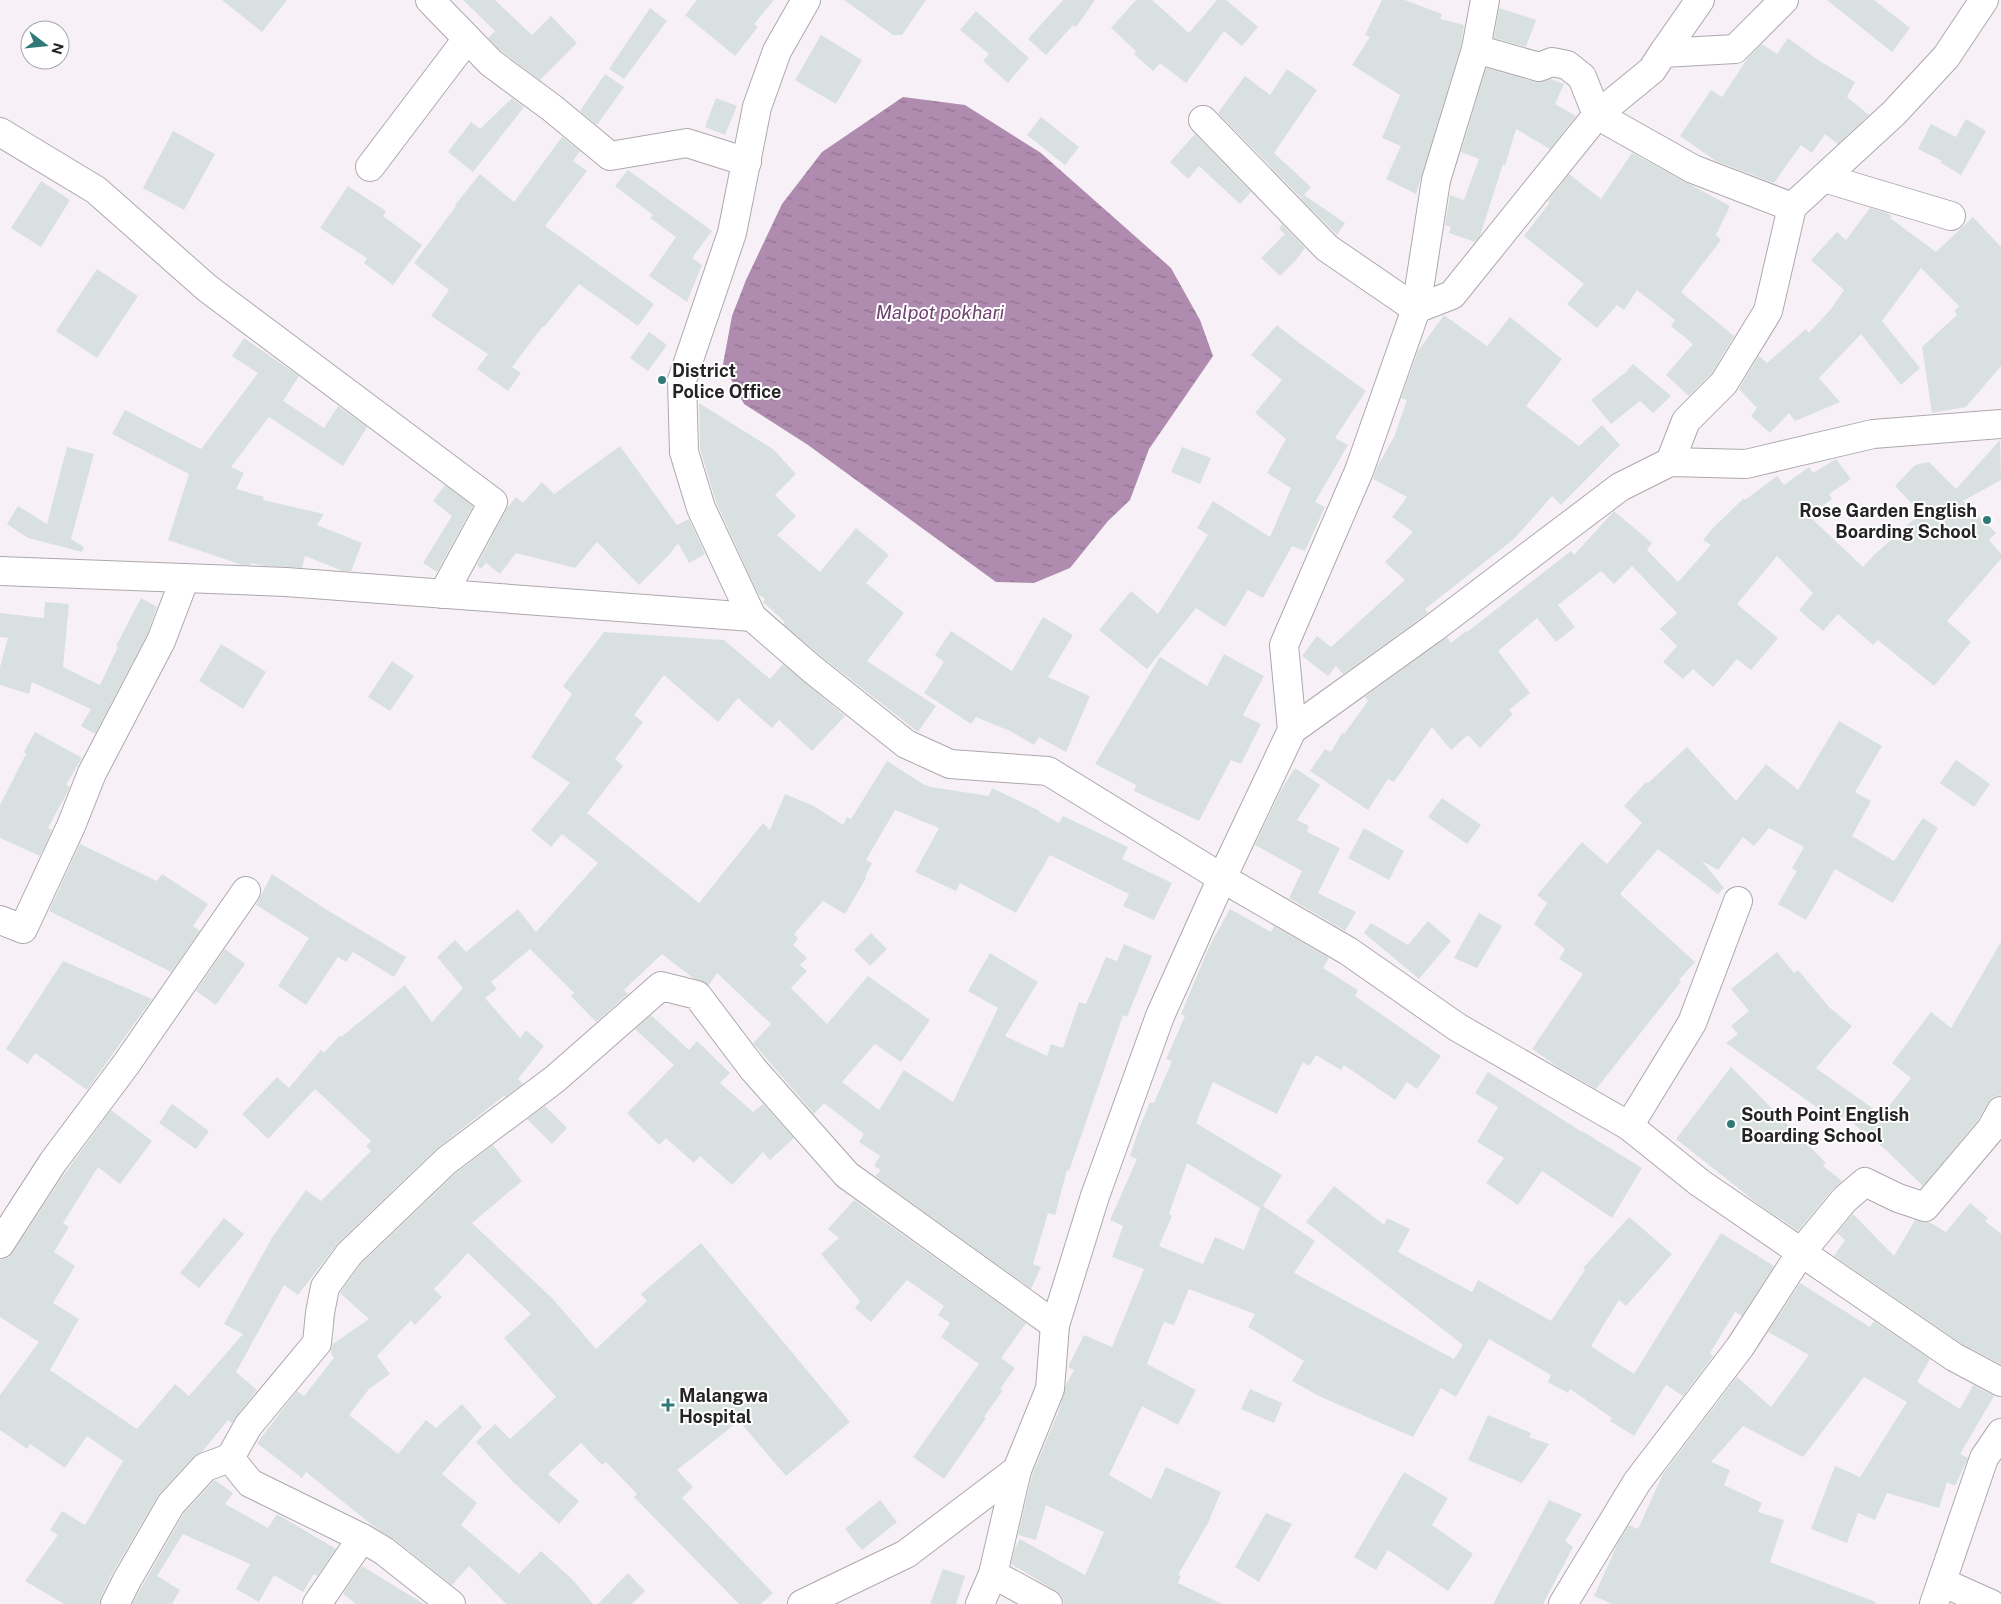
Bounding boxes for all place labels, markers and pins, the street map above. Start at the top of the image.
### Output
place label: District Police Office [672,360,781,402]
marker: District Police Office [656,374,668,386]
place label: Rose Garden English Boarding School [1799,500,1977,542]
marker: Rose Garden English Boarding School [1981,514,1993,526]
place label: South Point English Boarding School [1741,1104,1909,1146]
marker: South Point English Boarding School [1725,1118,1737,1130]
place label: Malangwa Hospital [679,1385,768,1427]
marker: Malangwa Hospital [661,1398,675,1412]

